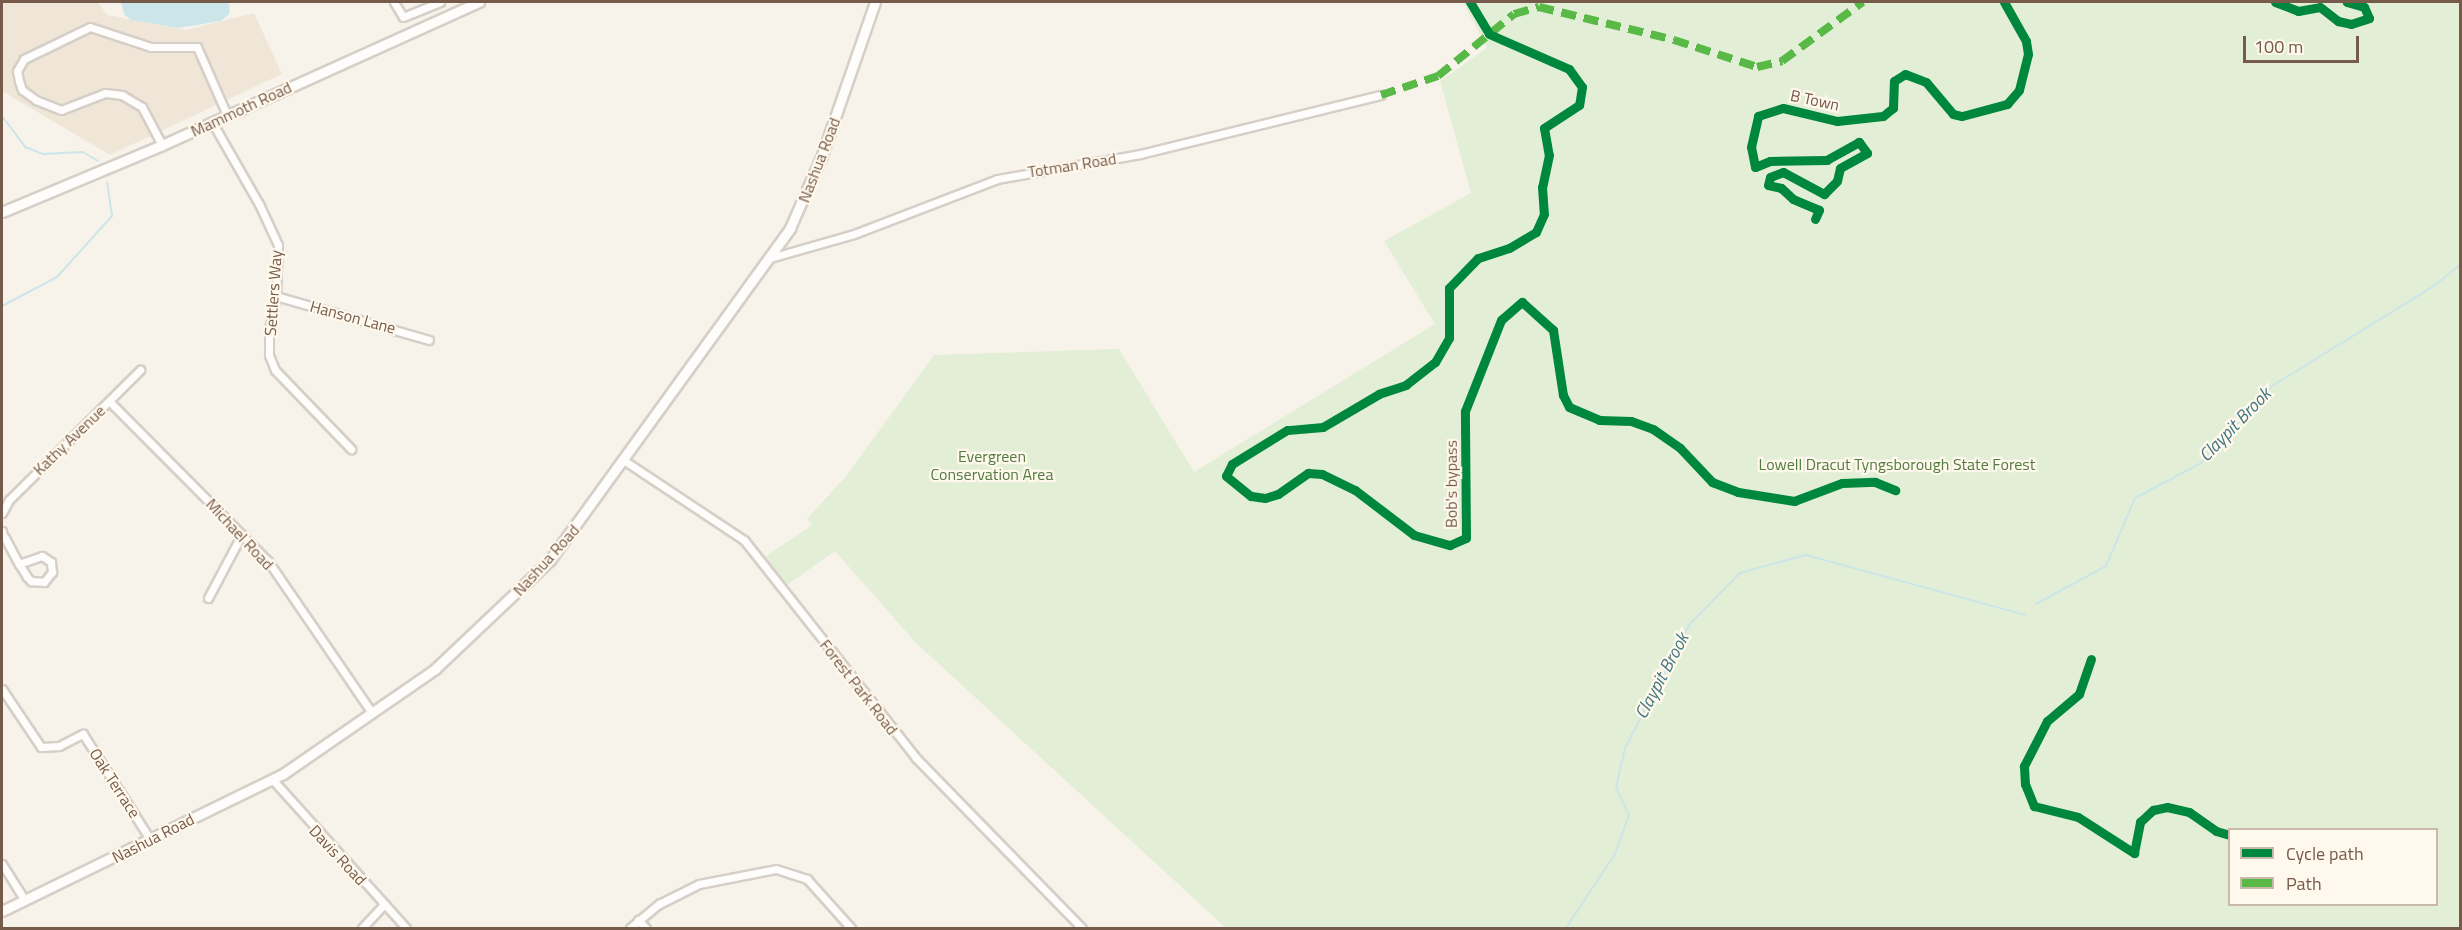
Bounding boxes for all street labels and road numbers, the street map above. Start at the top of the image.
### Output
street label: Mammoth Road [188,77,294,141]
street label: B Town [1789,85,1841,115]
street label: Nashua Road [794,115,844,205]
street label: Totman Road [1026,149,1118,181]
street label: Settlers Way [260,250,286,336]
street label: Hanson Lane [308,296,398,338]
street label: Kathy Avenue [29,401,109,479]
street label: Bob's bypass [1441,440,1461,528]
street label: Michael Road [202,494,278,574]
street label: Nashua Road [509,520,583,600]
street label: Forest Park Road [816,636,902,738]
street label: Oak Terrace [85,745,145,821]
street label: Nashua Road [109,809,197,867]
street label: Davis Road [305,821,371,889]

